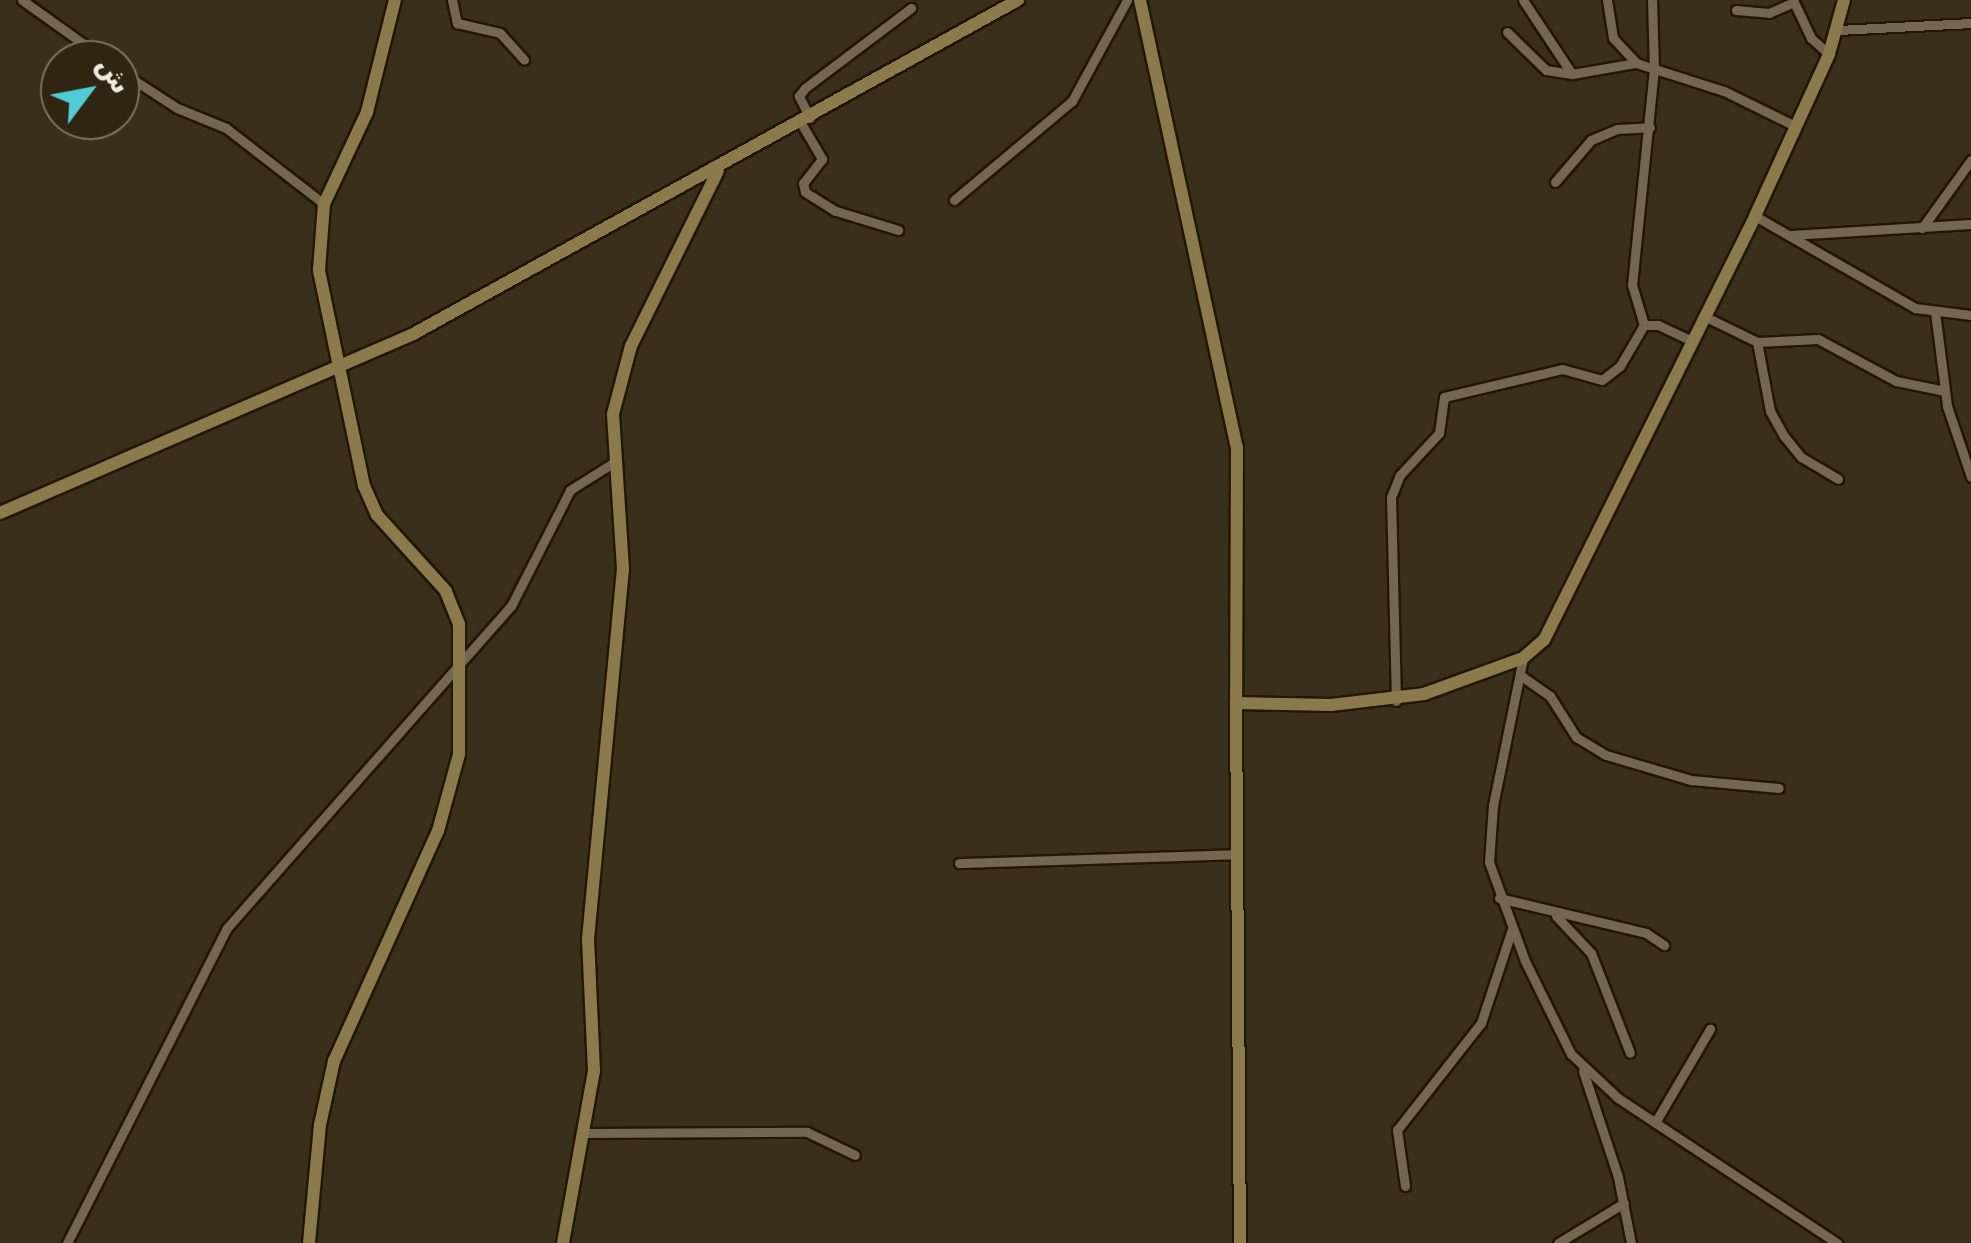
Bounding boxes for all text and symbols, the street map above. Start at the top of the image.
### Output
north arrow [40,40,140,140]
text: ش [90,50,138,100]

